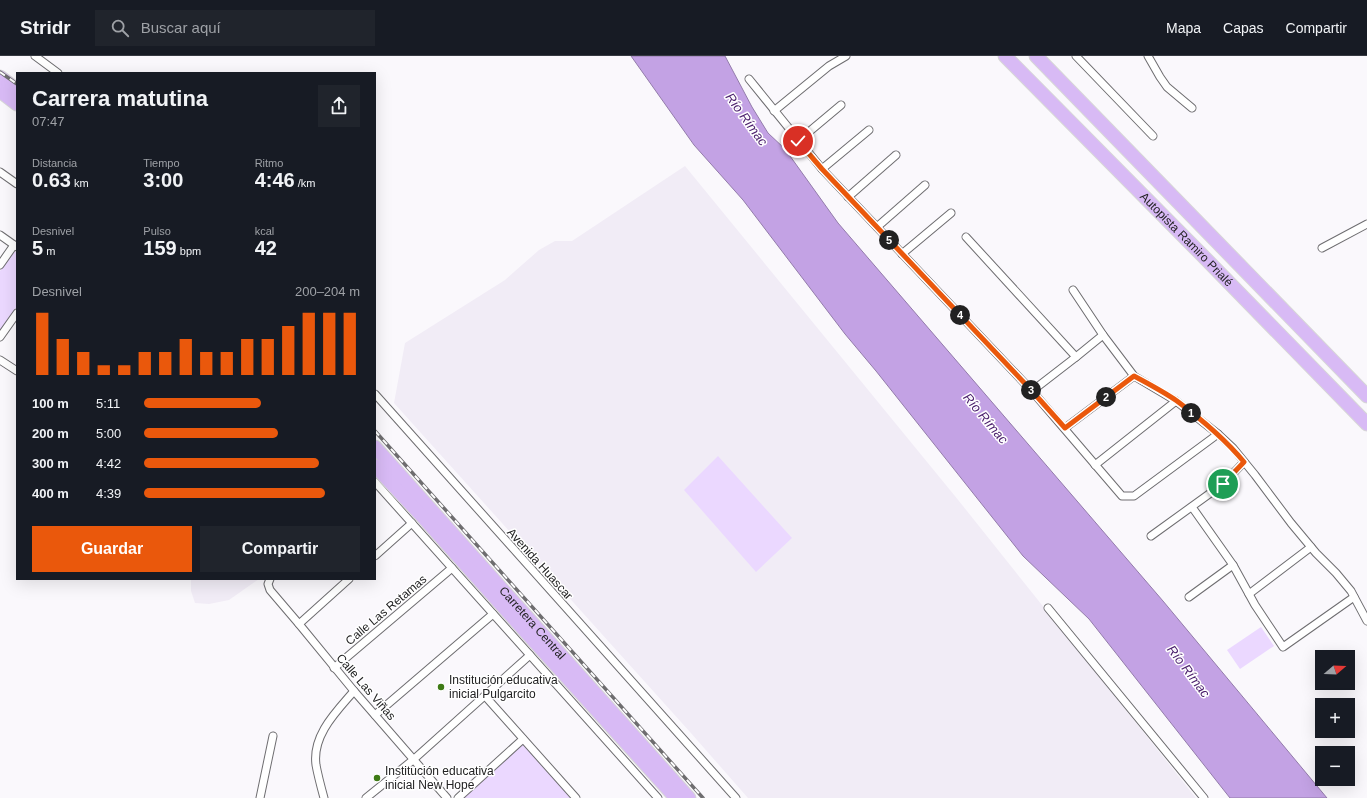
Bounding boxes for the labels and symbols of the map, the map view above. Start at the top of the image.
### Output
water label: Río Rímac [722,90,771,149]
pin [781,124,815,158]
street label: Autopista Ramiro Prialé [1137,190,1236,290]
pin: 5 [879,230,899,250]
pin: 4 [950,305,970,325]
pin: 3 [1021,380,1041,400]
pin: 2 [1096,387,1116,407]
water label: Río Rímac [960,390,1011,447]
pin: 1 [1181,403,1201,423]
pin [1206,467,1240,501]
street label: Avenida Huascar [504,525,576,603]
street label: Calle Las Retamas [343,572,429,648]
street label: Carretera Central [496,584,569,662]
water label: Río Rímac [1164,642,1213,701]
north arrow [1315,650,1355,690]
street label: Calle Las Viñas [333,651,399,723]
place label: Institución educativa inicial Pulgarcito [449,673,558,701]
marker: Institución educativa inicial Pulgarcito [436,682,446,692]
place label: Institución educativa inicial New Hope [385,764,494,792]
marker: Institución educativa inicial New Hope [372,773,382,783]

